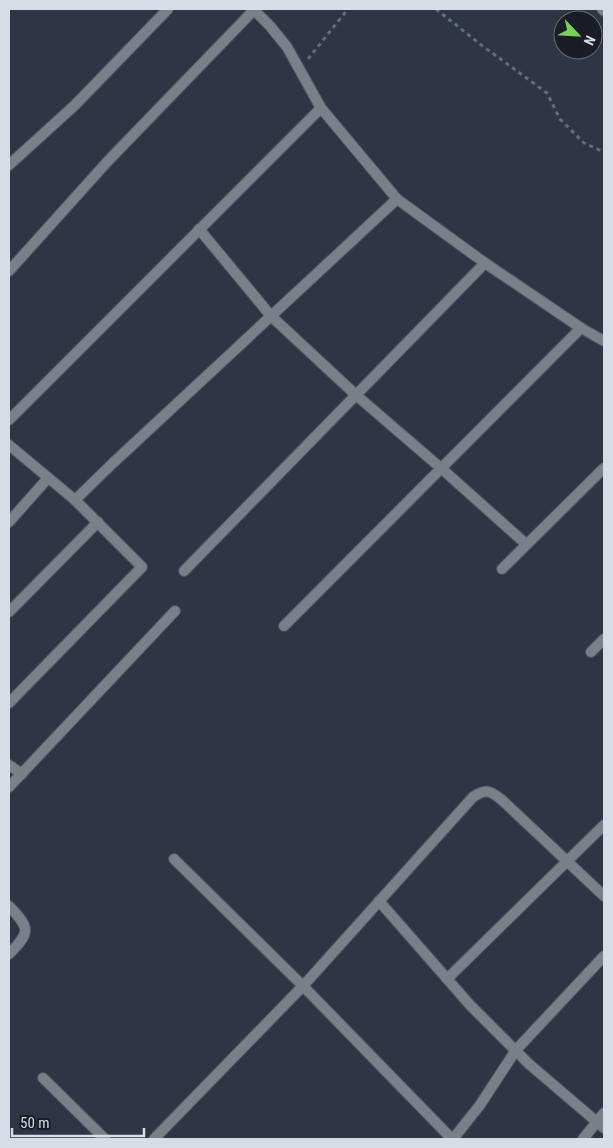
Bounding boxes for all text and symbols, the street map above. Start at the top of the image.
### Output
north arrow [553,10,603,60]
text: N [581,33,599,48]
scale bar [12,1106,145,1138]
text: 50 m [20,1114,50,1132]

